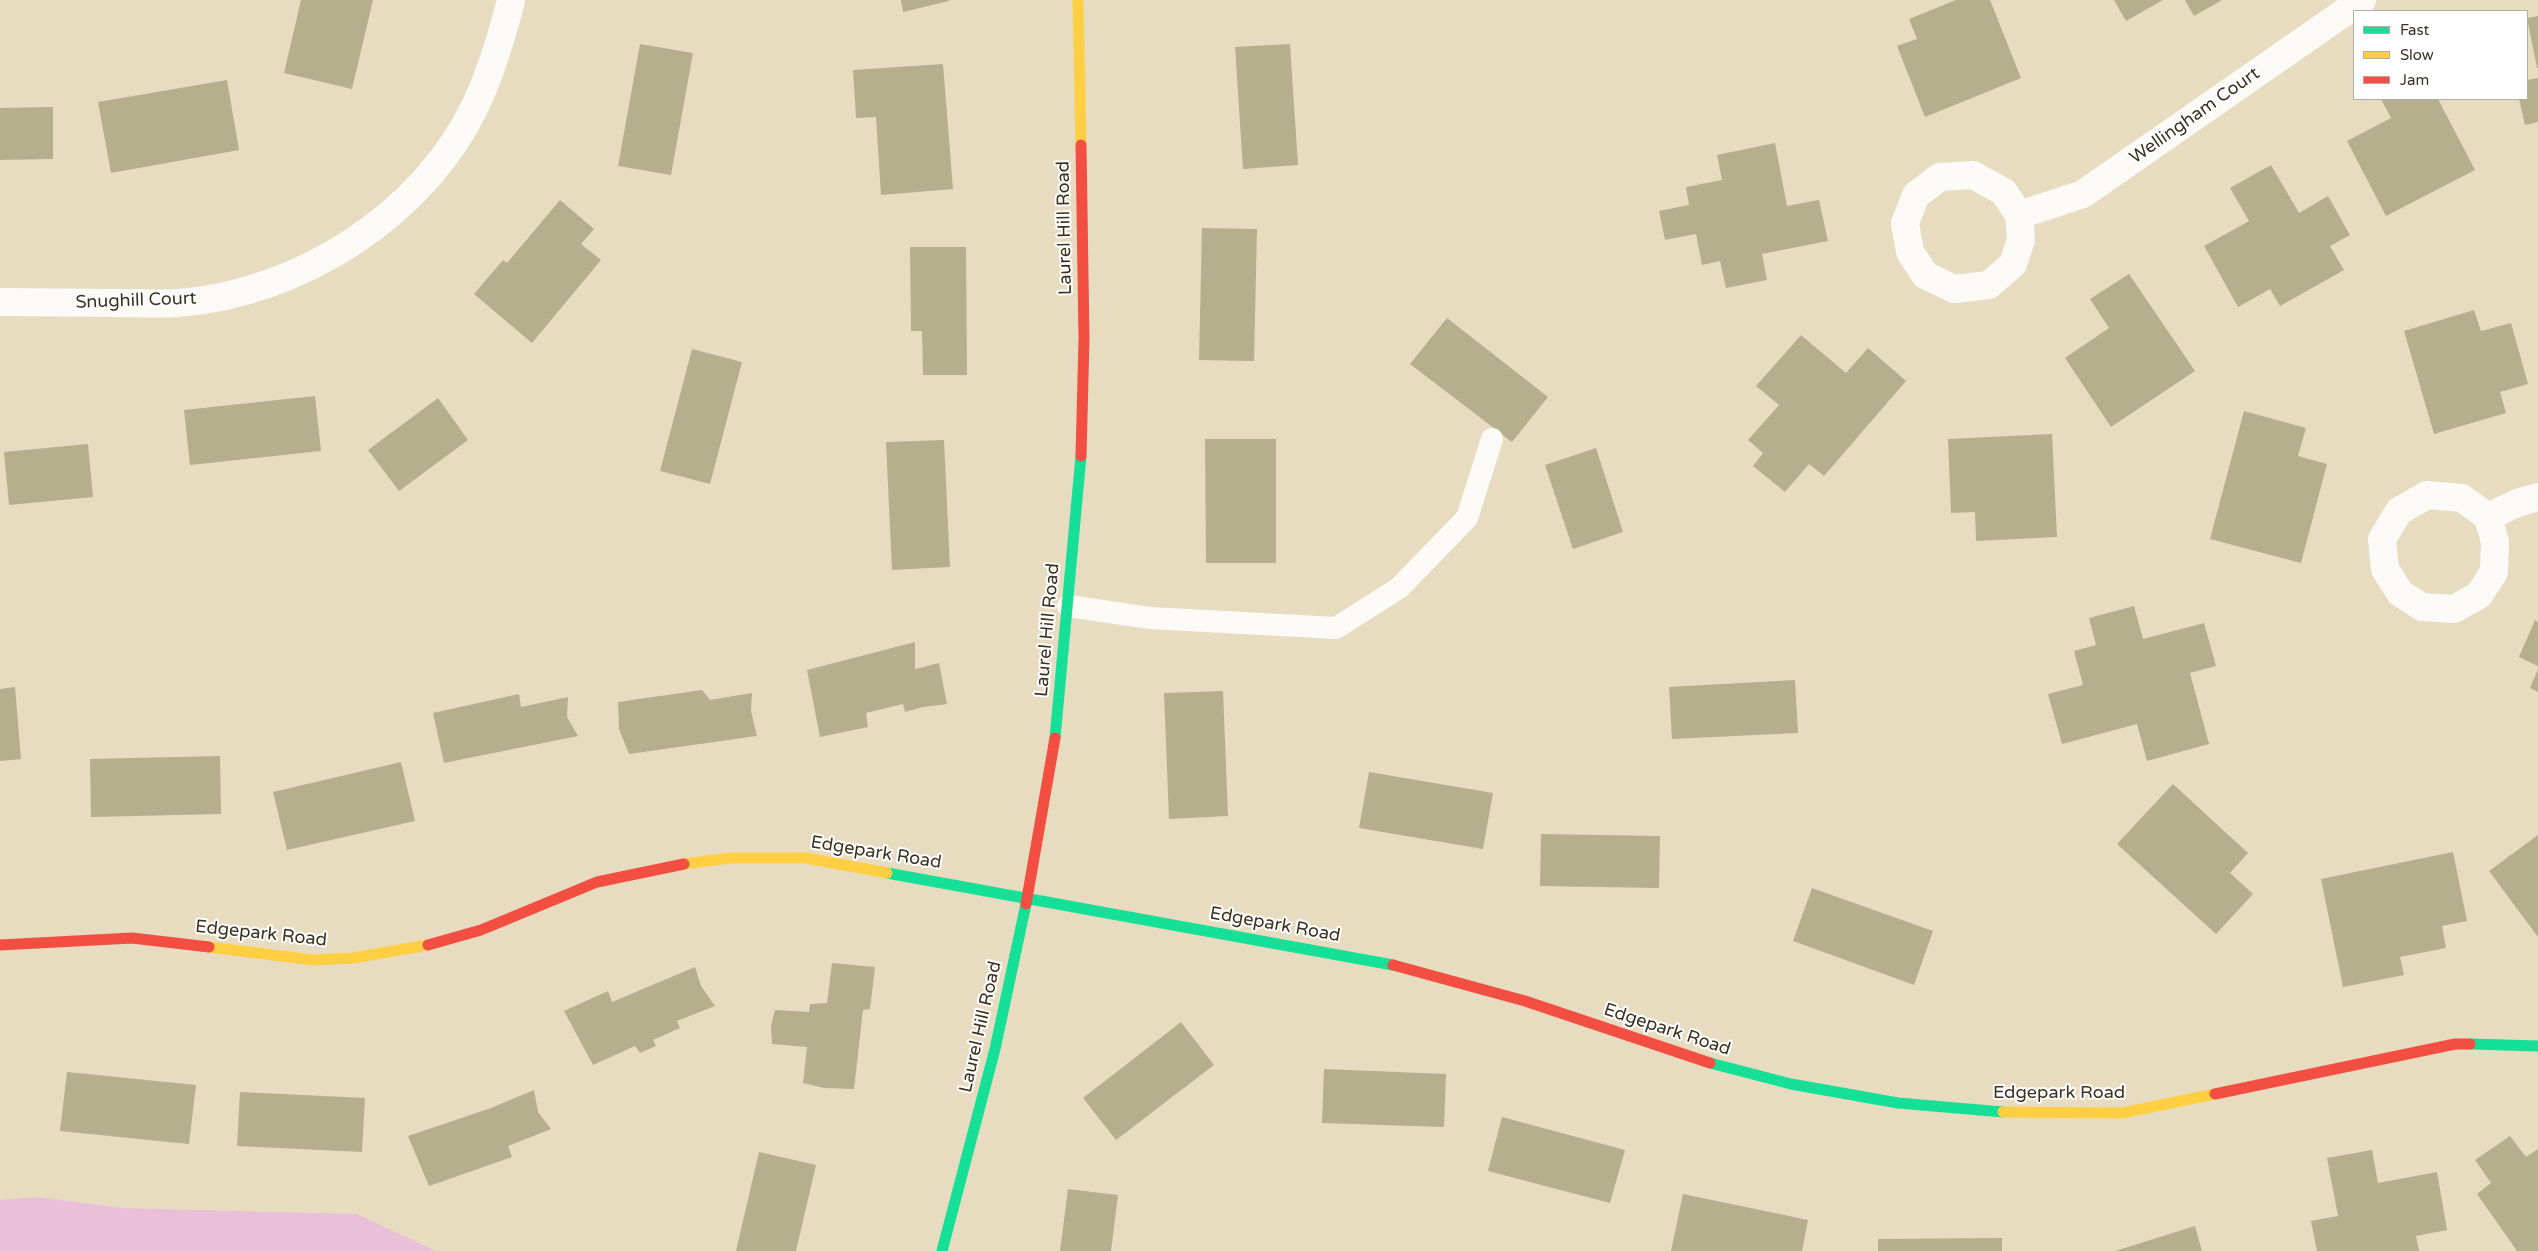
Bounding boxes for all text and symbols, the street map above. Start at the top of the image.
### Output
legend [2353,10,2528,100]
text: Fast [2400,21,2429,39]
text: Slow [2400,46,2434,64]
street label: Wellingham Court [2126,63,2264,169]
text: Jam [2400,71,2429,89]
street label: Laurel Hill Road [1053,161,1077,295]
street label: Snughill Court [75,288,197,314]
street label: Laurel Hill Road [1031,562,1065,698]
street label: Edgepark Road [809,832,943,874]
street label: Edgepark Road [1208,903,1342,947]
street label: Edgepark Road [194,916,328,952]
street label: Laurel Hill Road [955,959,1007,1095]
street label: Edgepark Road [1601,999,1733,1061]
street label: Edgepark Road [1993,1082,2125,1104]

